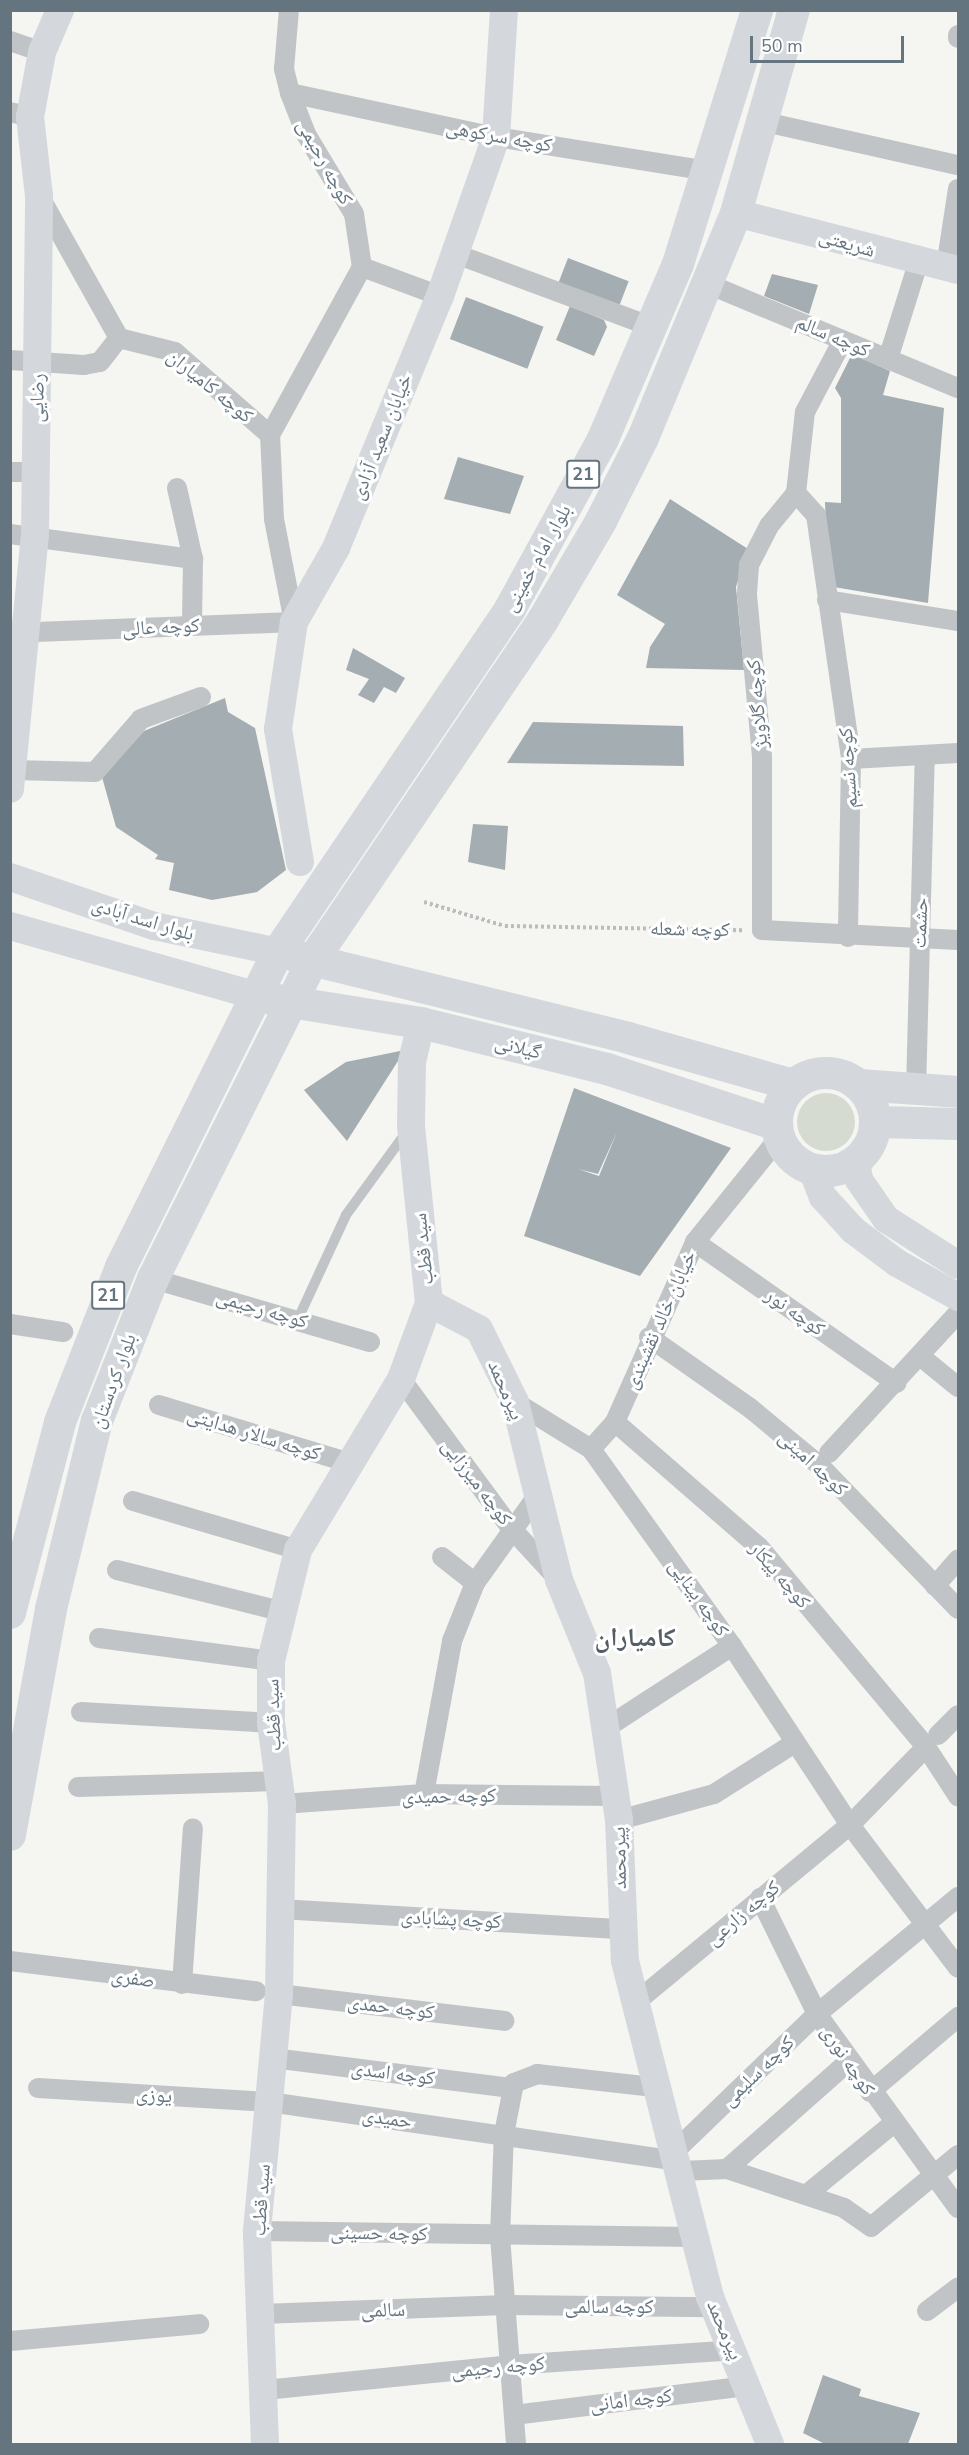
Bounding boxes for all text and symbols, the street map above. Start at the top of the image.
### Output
scale bar [753,24,908,62]
text: 50 m [761,34,803,58]
street label: کوچه رحیمی [292,115,358,209]
street label: کوچه سرکوهی [444,115,554,157]
street label: شریعتی [816,224,878,262]
street label: کوچه سالم [793,310,873,362]
street label: کوچه کامیاران [162,344,258,428]
street label: خیابان سعید آزادی [345,371,417,503]
street label: رضایی [25,373,49,423]
road number: 21 [565,459,601,489]
street label: بلوار امام خمینی [498,500,576,616]
street label: کوچه عالی [122,613,200,641]
street label: کوچه گلاویژ [741,658,773,750]
street label: کوچه نسیم [833,727,863,809]
street label: بلوار اسد آبادی [89,892,197,946]
street label: حشمت [907,897,933,949]
street label: کوچه شعله [650,916,730,942]
street label: گیلانی [492,1030,544,1064]
street label: سید قطب [407,1212,439,1286]
street label: خیابان خالد نقشبندی [619,1247,701,1393]
road number: 21 [90,1280,126,1310]
street label: کوچه نور [761,1283,829,1341]
street label: کوچه رحیمی [213,1284,311,1334]
street label: بلوار کردستان [85,1330,141,1432]
street label: پیرمحمد [483,1357,529,1423]
street label: کوچه سالار هدایتی [184,1402,324,1466]
street label: کوچه امینی [774,1425,852,1501]
street label: کوچه میرزایی [437,1434,517,1530]
street label: کوچه پیکار [745,1537,815,1613]
street label: کوچه بینایی [664,1555,734,1641]
district label: کامیاران [594,1622,676,1654]
street label: سید قطب [260,1678,286,1752]
street label: کوچه حمیدی [402,1783,496,1809]
street label: پیرمحمد [606,1827,632,1889]
street label: کوچه زارعی [701,1875,785,1951]
street label: کوچه پشابادی [400,1904,502,1934]
street label: صفری [110,1963,156,1993]
street label: کوچه حمدی [346,1990,436,2024]
street label: کوچه نوری [816,2020,880,2100]
street label: کوچه سلیمی [717,2030,799,2112]
street label: کوچه اسدی [350,2056,436,2090]
street label: یوزی [135,2082,173,2108]
street label: حمیدی [361,2103,413,2133]
street label: سید قطب [247,2163,275,2237]
street label: کوچه حسینی [330,2220,428,2246]
street label: کوچه سالمی [564,2294,654,2318]
street label: سالمی [360,2297,406,2323]
street label: پیرمحمد [702,2297,748,2363]
street label: کوچه رحیمی [450,2351,546,2383]
street label: کوچه امانی [588,2383,674,2417]

